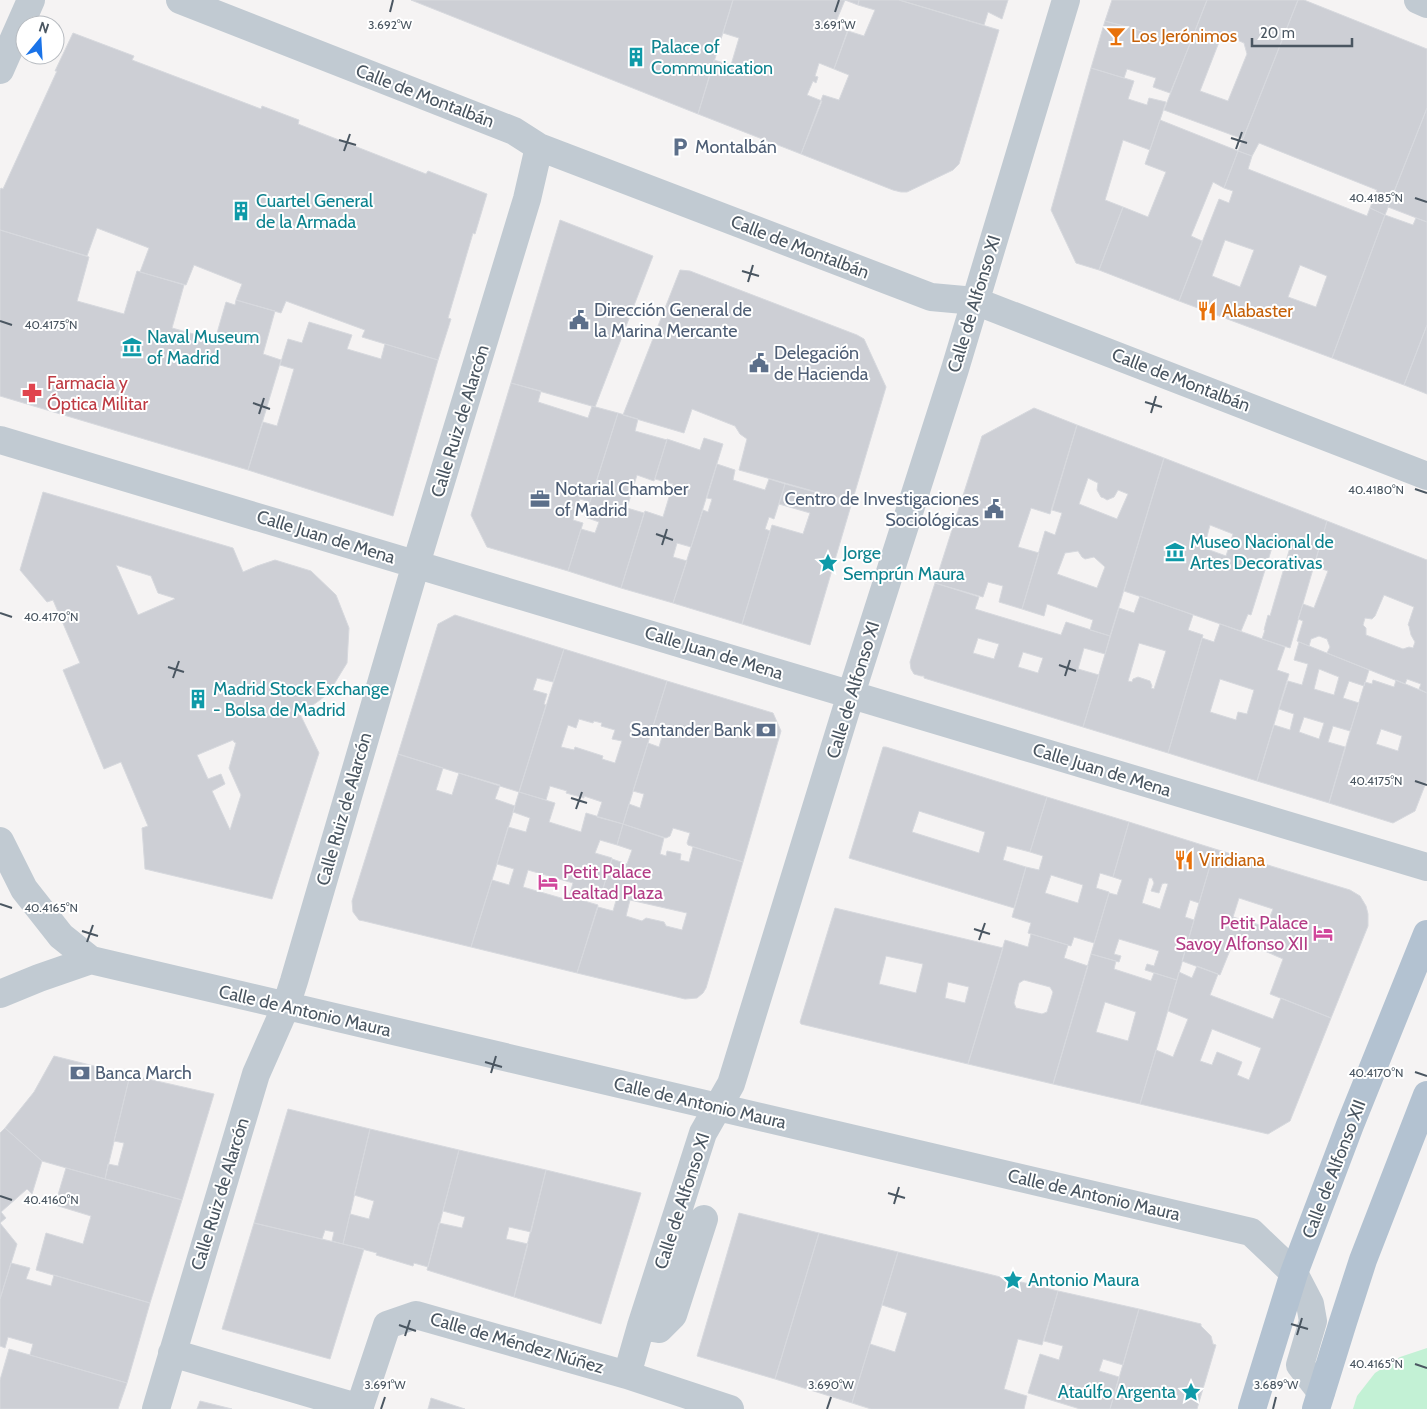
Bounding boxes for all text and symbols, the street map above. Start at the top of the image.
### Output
north arrow [15,15,65,65]
scale bar [1252,15,1352,47]
text: 3.692°W [368,17,413,32]
text: 3.691°W [814,17,856,32]
text: N [37,18,52,38]
text: 20 m [1260,24,1295,42]
bar icon: Los Jerónimos [1105,25,1127,47]
place label: Los Jerónimos [1131,25,1237,47]
place label: Palace of Communication [651,36,773,79]
building icon: Palace of Communication [625,46,647,68]
street label: Calle de Montalbán [353,59,497,133]
parking icon: Montalbán [669,136,691,158]
place label: Montalbán [695,136,777,158]
place label: Cuartel General de la Armada [256,190,374,233]
text: 40.4185°N [1349,190,1403,205]
building icon: Cuartel General de la Armada [230,200,252,222]
street label: Calle de Montalbán [728,210,872,284]
street label: Calle de Alfonso XI [943,233,1005,375]
place label: Dirección General de la Marina Mercante [594,299,752,342]
restaurant icon: Alabaster [1196,300,1218,322]
place label: Alabaster [1222,300,1293,322]
public building icon: Dirección General de la Marina Mercante [568,309,590,331]
text: 40.4175°N [25,317,77,332]
place label: Naval Museum of Madrid [147,326,259,369]
museum icon: Naval Museum of Madrid [121,336,143,358]
street label: Calle Ruiz de Alarcón [426,342,494,500]
place label: Delegación de Hacienda [774,342,869,385]
street label: Calle de Montalbán [1109,343,1253,417]
public building icon: Delegación de Hacienda [748,352,770,374]
place label: Farmacia y Óptica Militar [47,372,148,415]
pharmacy icon: Farmacia y Óptica Militar [21,382,43,404]
place label: Notarial Chamber of Madrid [555,478,689,521]
text: 40.4180°N [1348,482,1404,497]
office icon: Notarial Chamber of Madrid [529,488,551,510]
place label: Centro de Investigaciones Sociológicas [785,488,979,531]
public building icon: Centro de Investigaciones Sociológicas [983,498,1005,520]
street label: Calle Juan de Mena [254,505,398,569]
place label: Museo Nacional de Artes Decorativas [1190,531,1334,574]
museum icon: Museo Nacional de Artes Decorativas [1164,541,1186,563]
place label: Jorge Semprún Maura [842,542,965,585]
place icon: Jorge Semprún Maura [817,552,839,574]
text: 40.4170°N [24,609,78,624]
street label: Calle de Alfonso XI [822,619,884,761]
street label: Calle Juan de Mena [642,621,786,685]
place label: Madrid Stock Exchange - Bolsa de Madrid [213,678,389,721]
building icon: Madrid Stock Exchange - Bolsa de Madrid [187,688,209,710]
place label: Santander Bank [631,719,752,741]
bank icon: Santander Bank [755,719,777,741]
street label: Calle Ruiz de Alarcón [312,730,376,888]
street label: Calle Juan de Mena [1030,738,1174,802]
text: 40.4175°N [1350,773,1402,788]
restaurant icon: Viridiana [1173,849,1195,871]
place label: Viridiana [1199,849,1266,871]
place label: Petit Palace Lealtad Plaza [563,861,663,904]
hotel icon: Petit Palace Lealtad Plaza [537,871,559,893]
text: 40.4165°N [24,900,78,915]
place label: Petit Palace Savoy Alfonso XII [1175,912,1308,955]
hotel icon: Petit Palace Savoy Alfonso XII [1312,922,1334,944]
street label: Calle de Antonio Maura [217,980,394,1042]
bank icon: Banca March [69,1062,91,1084]
place label: Banca March [95,1062,192,1084]
text: 40.4170°N [1349,1065,1403,1080]
street label: Calle de Antonio Maura [612,1072,789,1134]
street label: Calle de Alfonso XII [1297,1096,1371,1242]
street label: Calle Ruiz de Alarcón [186,1115,254,1273]
street label: Calle de Alfonso XI [650,1130,714,1272]
street label: Calle de Antonio Maura [1006,1164,1183,1226]
text: 40.4160°N [23,1192,79,1207]
place icon: Antonio Maura [1002,1269,1024,1291]
place label: Antonio Maura [1028,1269,1140,1291]
street label: Calle de Méndez Núñez [428,1308,607,1378]
text: 40.4165°N [1349,1356,1403,1371]
text: 3.691°W [364,1377,406,1392]
text: 3.690°W [808,1377,855,1392]
text: 3.689°W [1254,1377,1299,1392]
place label: Ataúlfo Argenta [1058,1381,1176,1403]
place icon: Ataúlfo Argenta [1180,1381,1202,1403]

